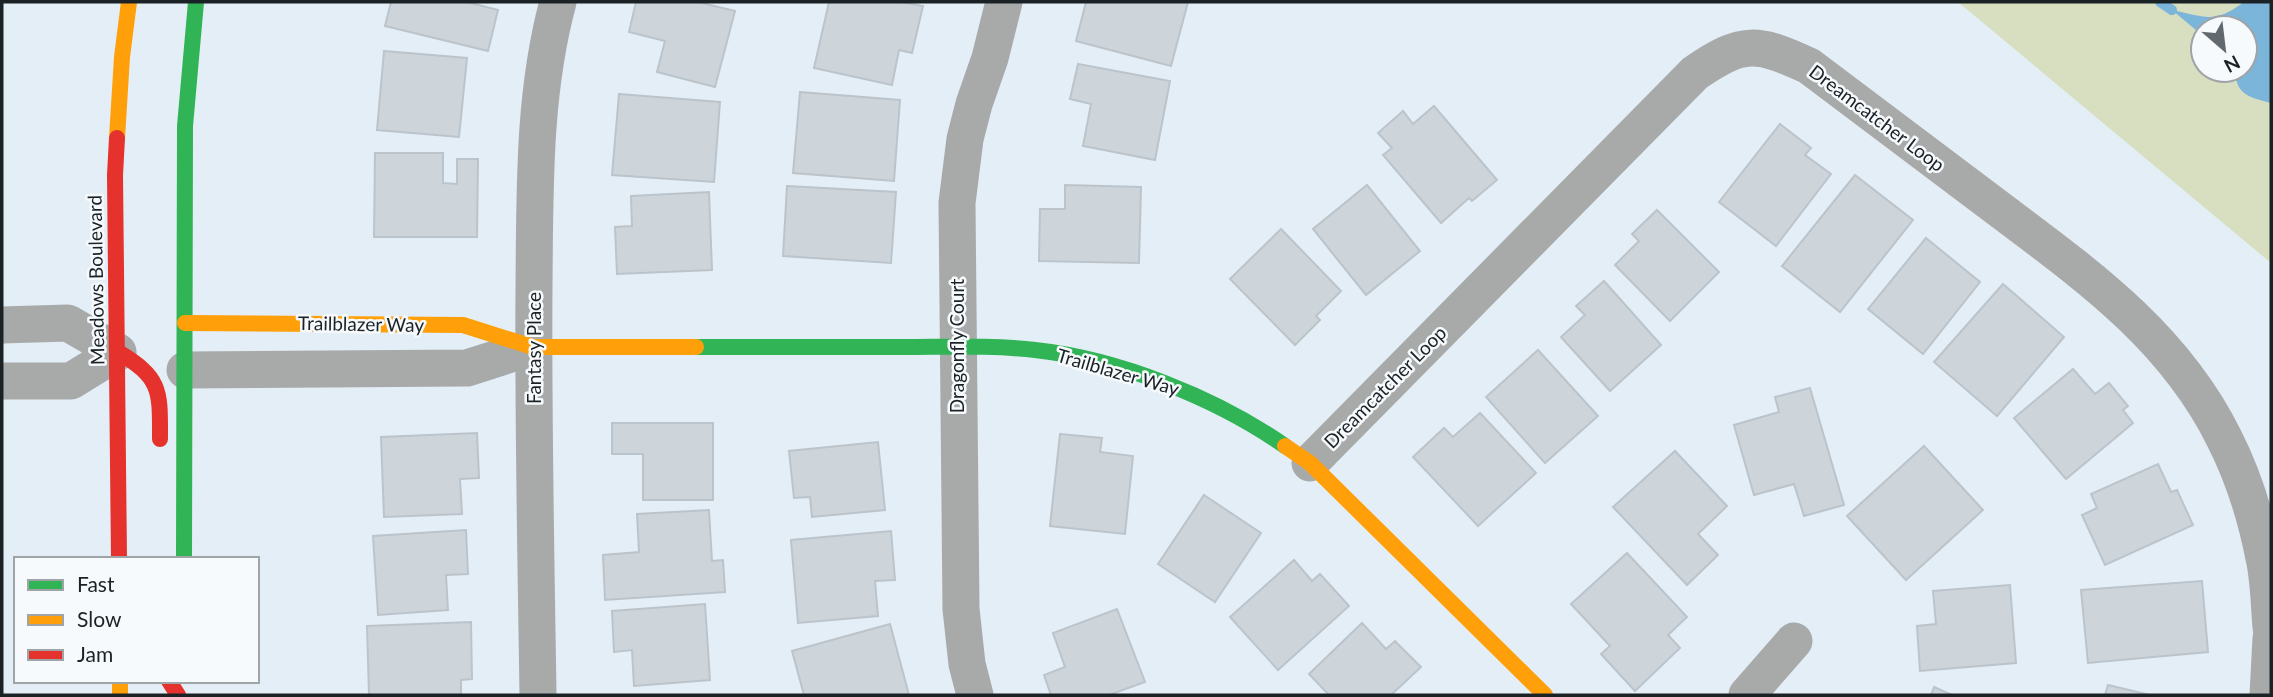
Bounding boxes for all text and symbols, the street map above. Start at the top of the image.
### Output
north arrow [2189,14,2259,84]
text: N [2220,51,2244,78]
street label: Dreamcatcher Loop [1805,59,1949,176]
street label: Meadows Boulevard [83,195,108,365]
street label: Dragonfly Court [945,279,968,413]
street label: Fantasy Place [522,292,545,404]
street label: Trailblazer Way [298,311,424,336]
street label: Dreamcatcher Loop [1319,321,1451,453]
street label: Trailblazer Way [1054,343,1182,400]
legend [14,557,259,683]
text: Fast [77,571,115,596]
text: Slow [77,606,122,631]
text: Jam [77,641,113,666]

